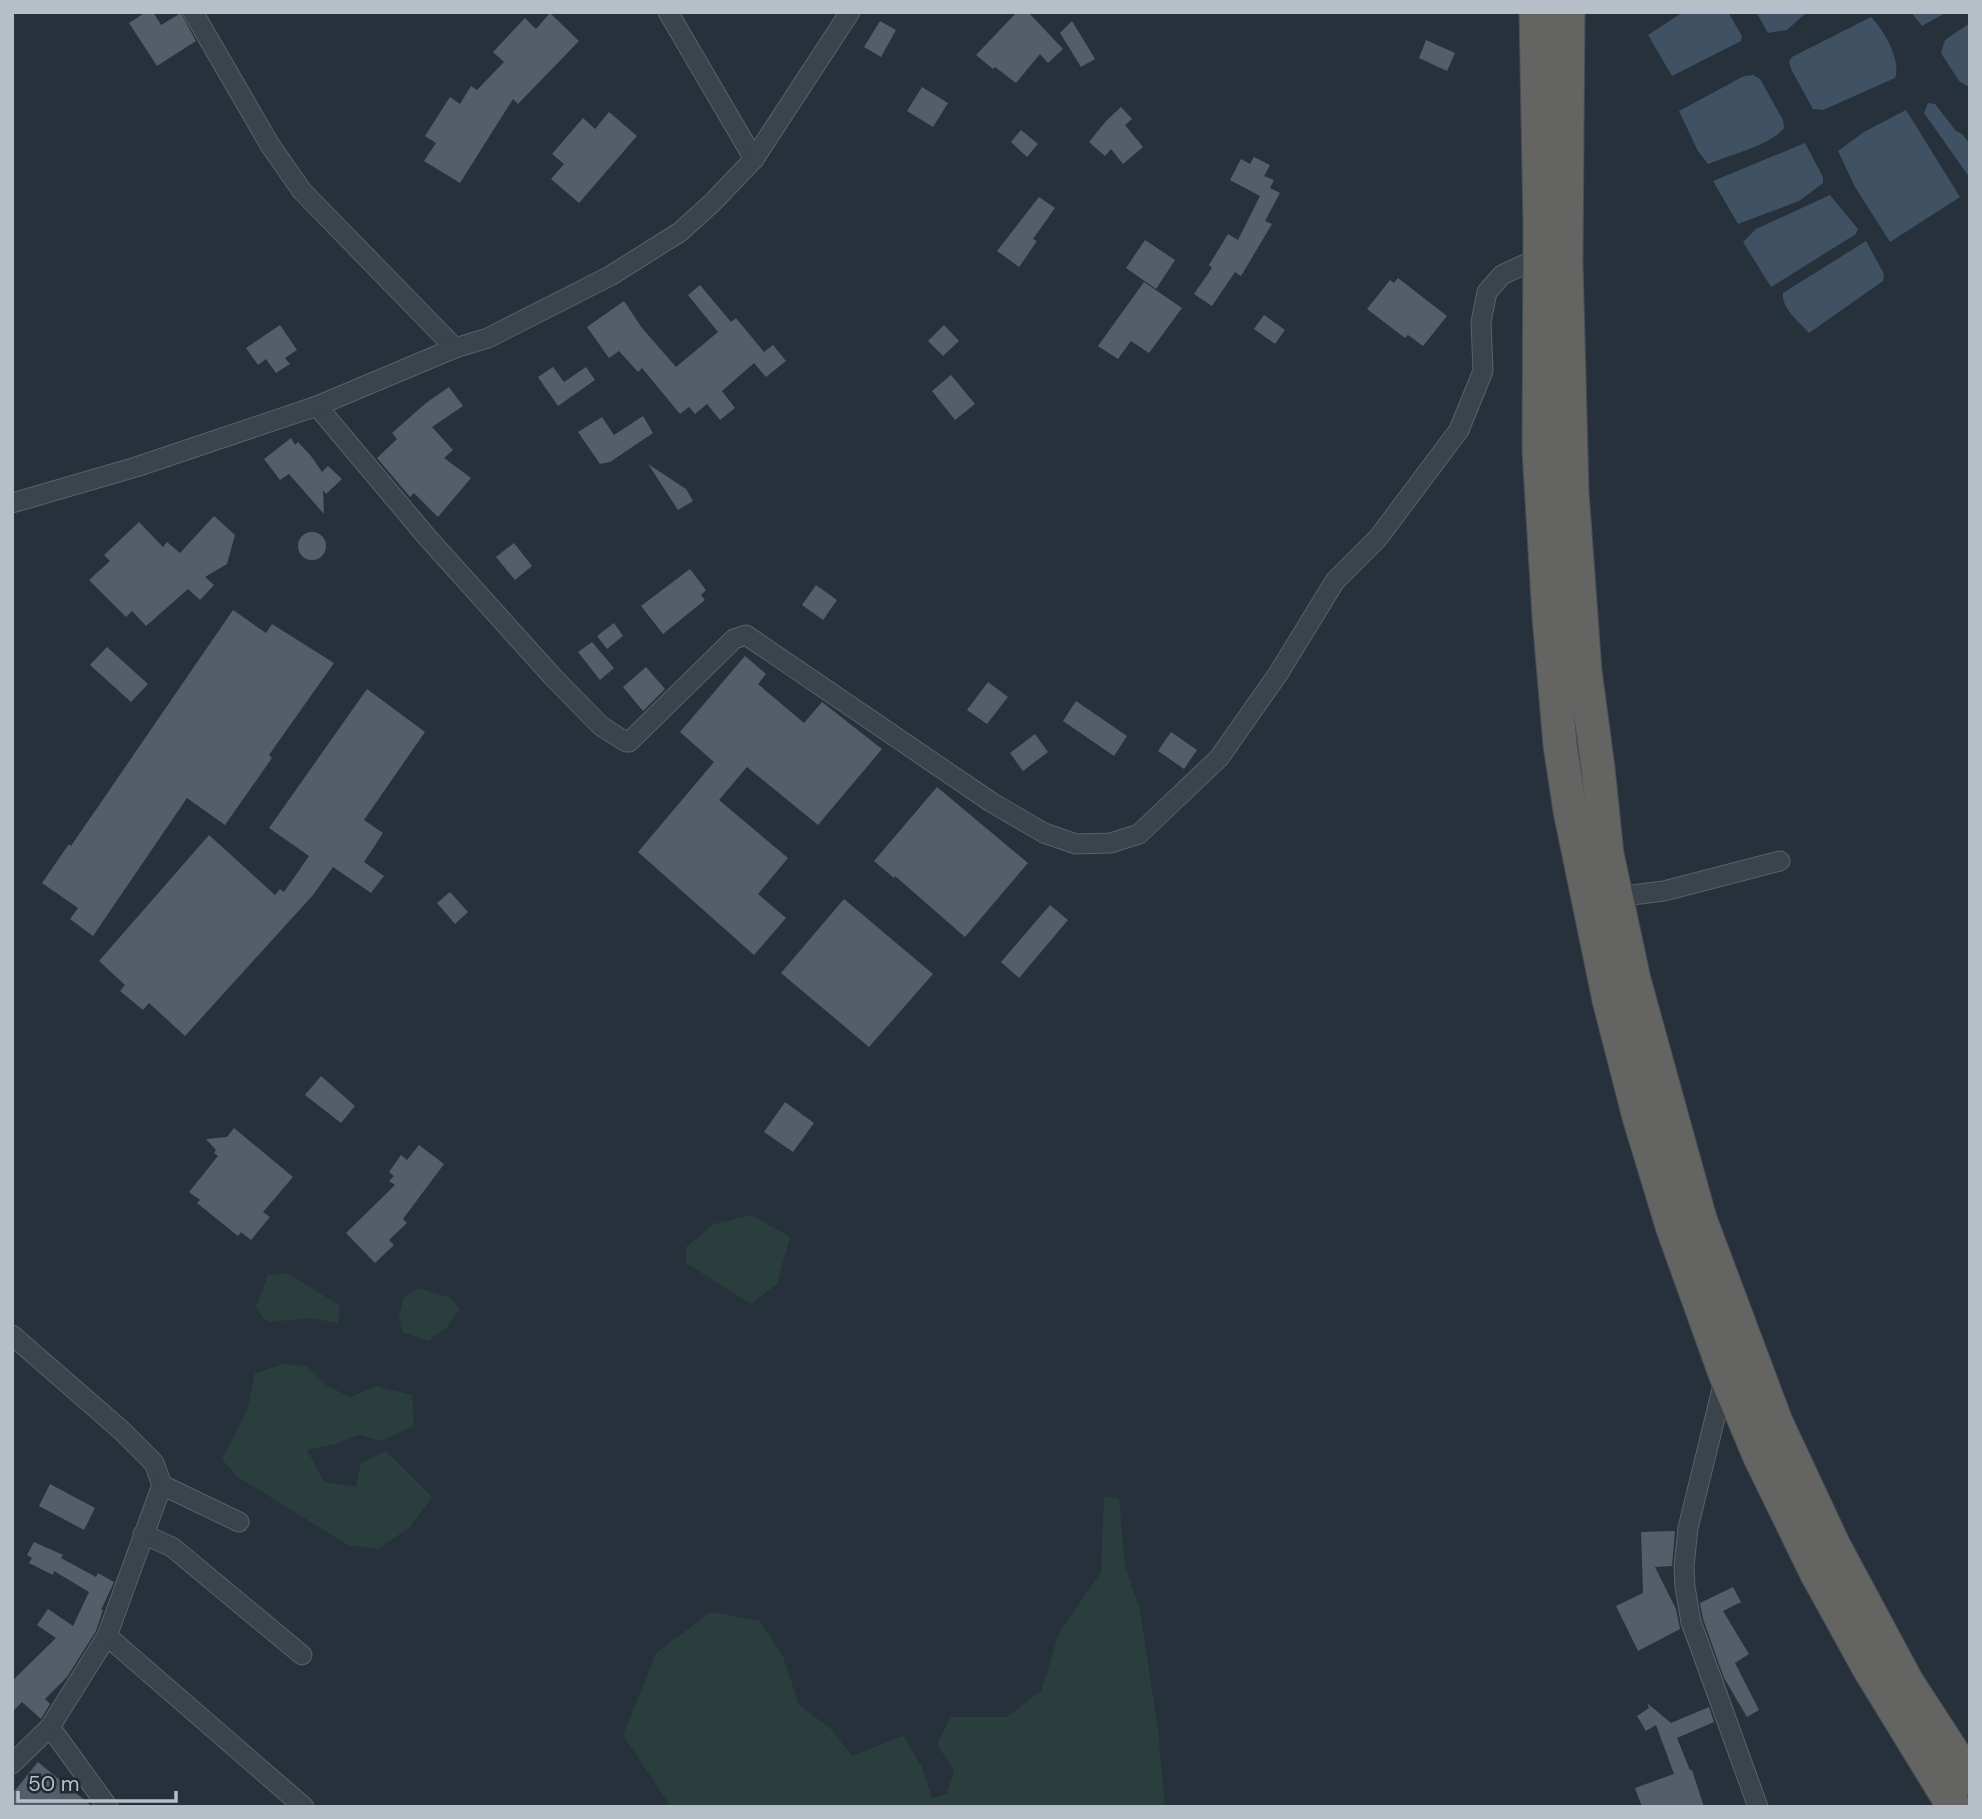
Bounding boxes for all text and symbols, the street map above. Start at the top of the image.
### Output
scale bar [18,1759,175,1803]
text: 50 m [28,1770,79,1798]

